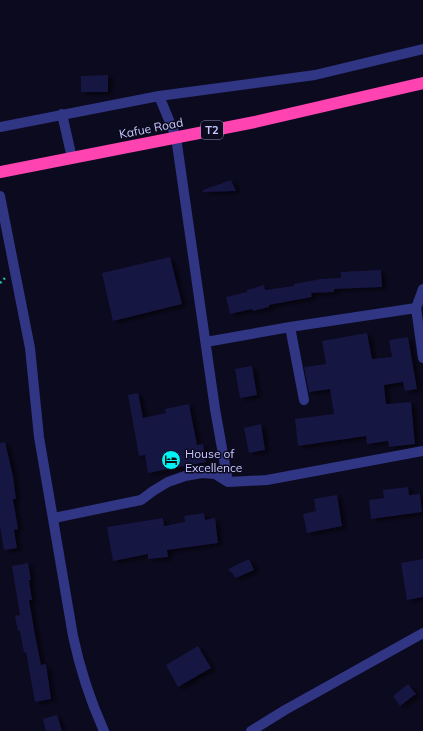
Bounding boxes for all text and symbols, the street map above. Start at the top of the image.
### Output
street label: Kafue Road [118,114,184,142]
road number: T2 [201,121,223,139]
place label: House of Excellence [185,446,242,475]
hotel icon: House of Excellence [160,449,182,471]

